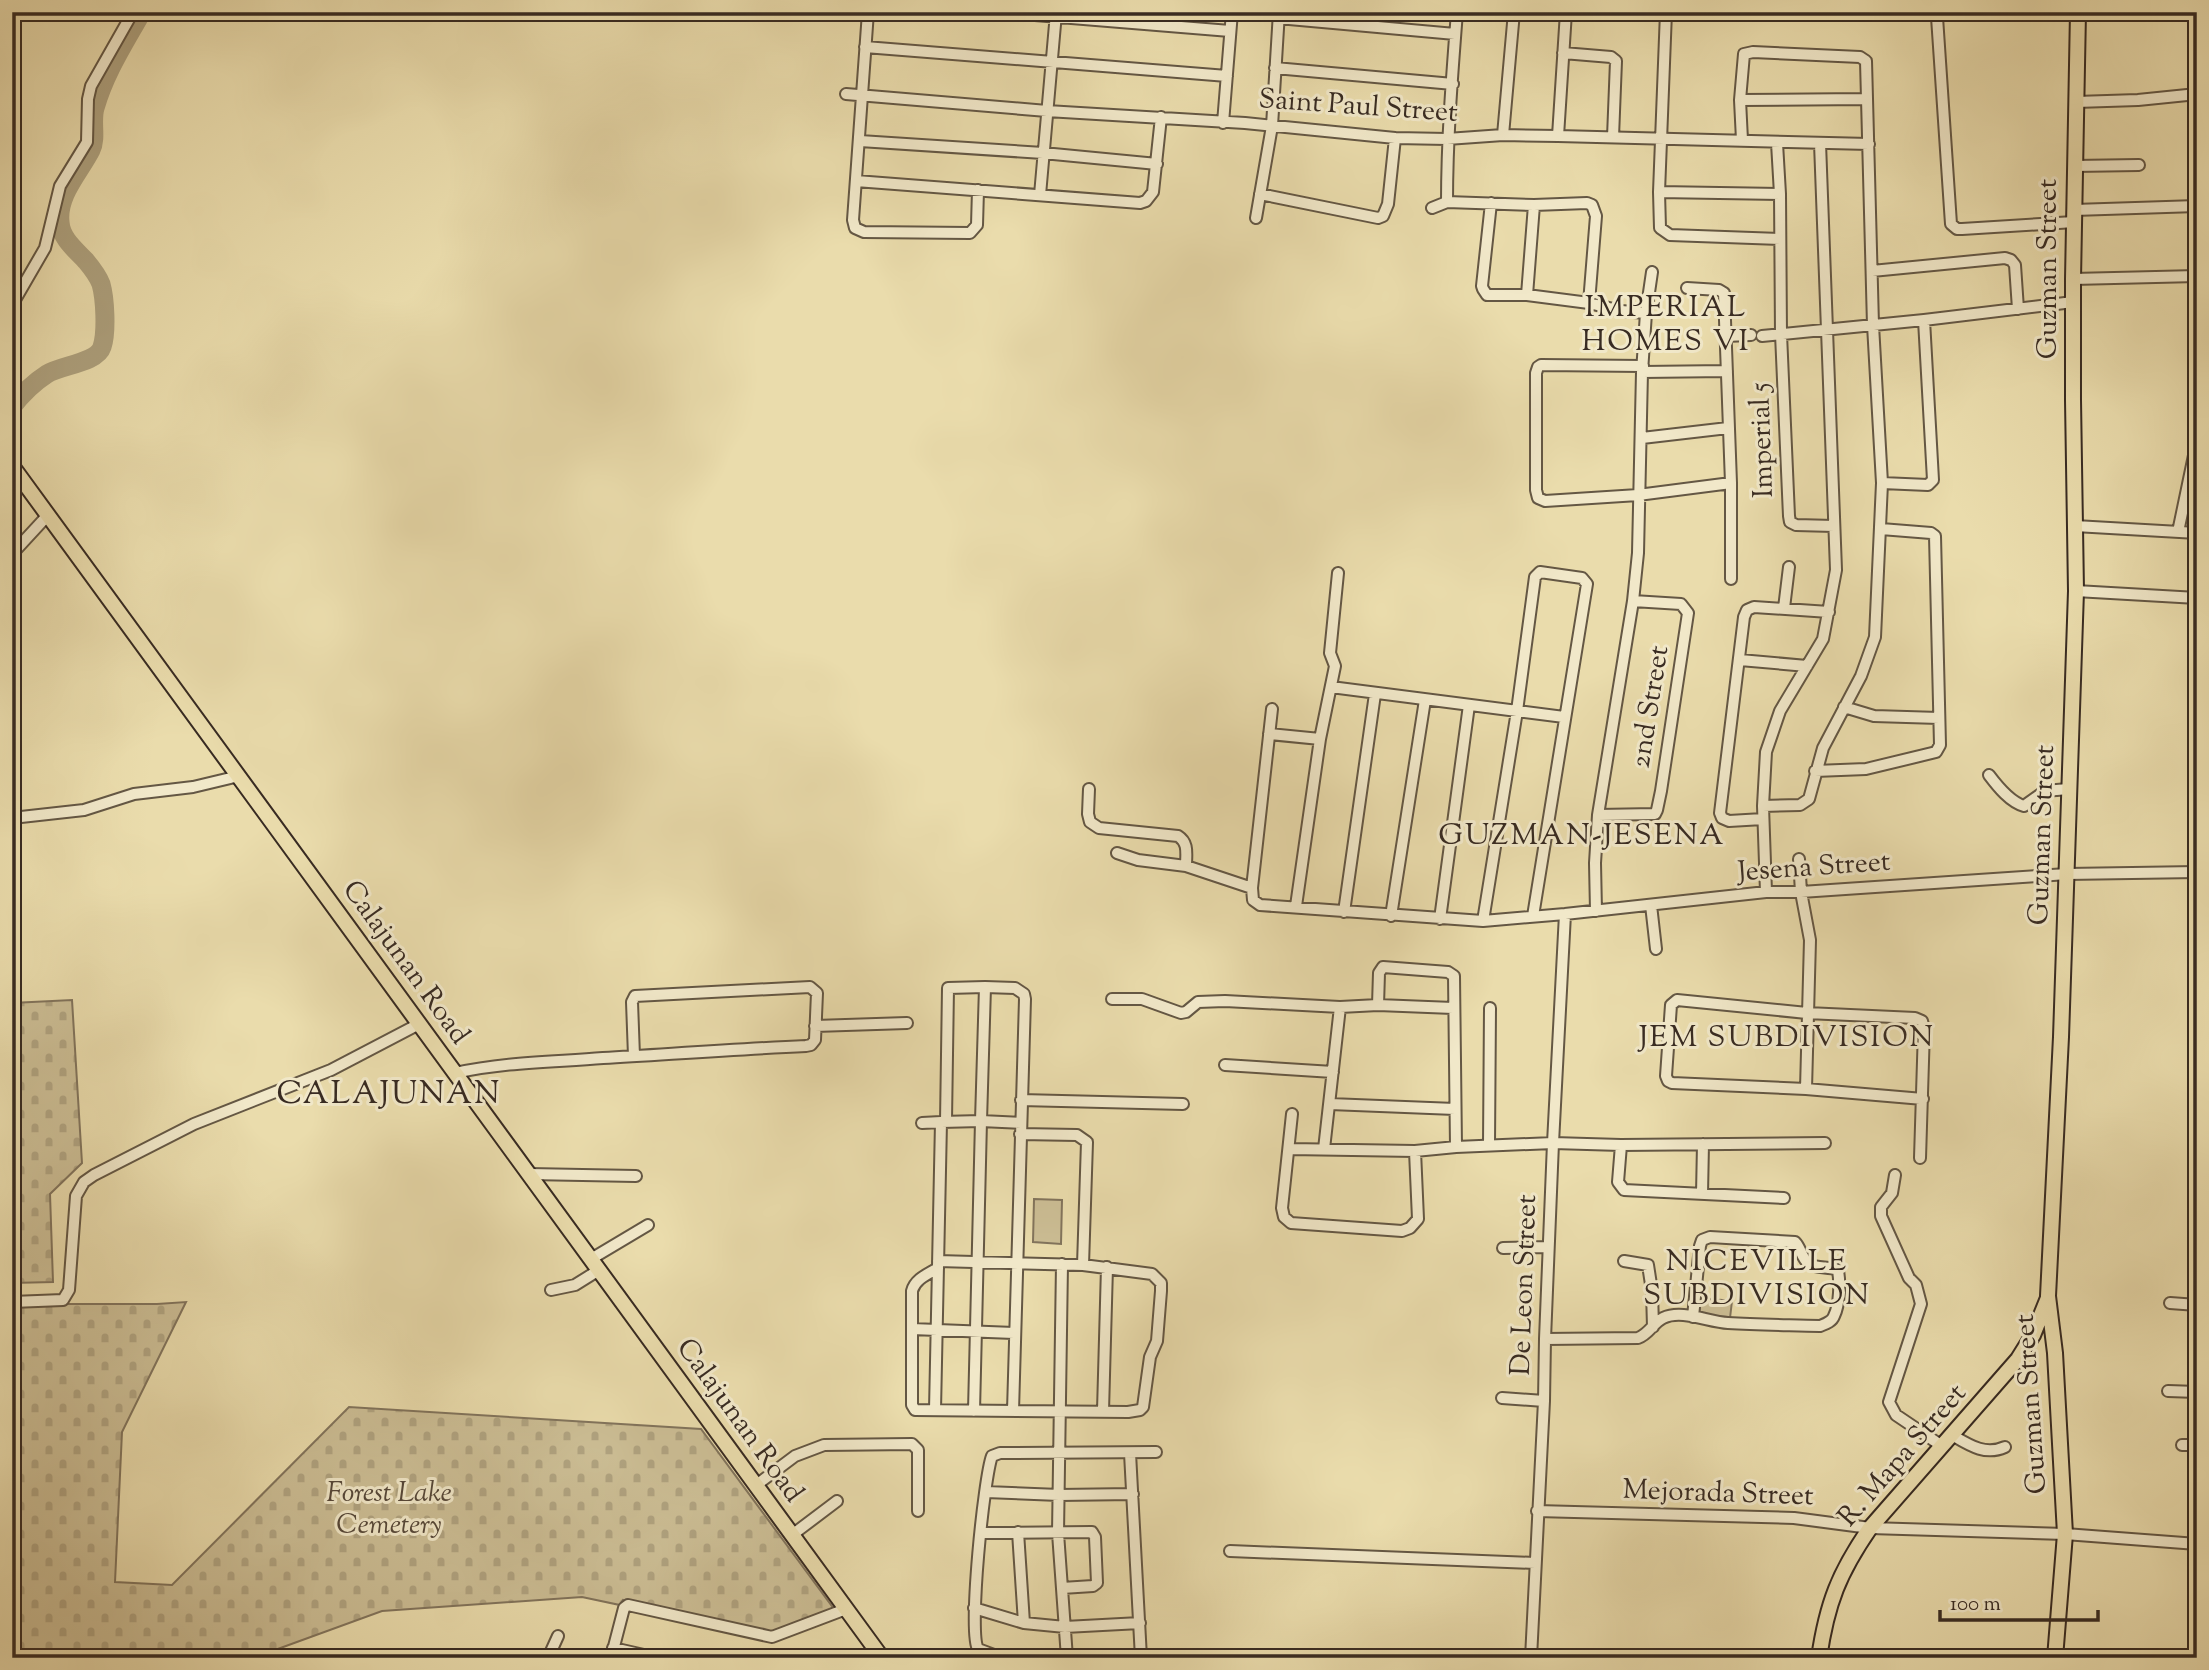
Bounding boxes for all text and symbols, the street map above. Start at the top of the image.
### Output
street label: Saint Paul Street [1257,80,1459,134]
street label: Guzman Street [2029,178,2069,359]
district label: IMPERIAL HOMES VI [1582,287,1750,364]
street label: Imperial 5 [1741,381,1785,498]
street label: 2nd Street [1622,642,1680,771]
street label: Guzman Street [2020,744,2066,926]
district label: GUZMAN-JESENA [1438,815,1726,858]
street label: Jesena Street [1734,843,1892,893]
street label: Calajunan Road [332,873,478,1054]
district label: JEM SUBDIVISION [1637,1017,1935,1060]
district label: CALAJUNAN [276,1072,502,1118]
street label: De Leon Street [1502,1193,1548,1376]
district label: NICEVILLE SUBDIVISION [1643,1241,1871,1318]
street label: Guzman Street [2006,1312,2058,1495]
street label: Calajunan Road [666,1331,812,1512]
street label: R. Mapa Street [1829,1375,1977,1536]
street label: Mejorada Street [1622,1471,1815,1517]
park label: Forest Lake Cemetery [326,1474,452,1546]
scale bar [1940,1579,2097,1623]
text: 100 m [1950,1590,2001,1620]

